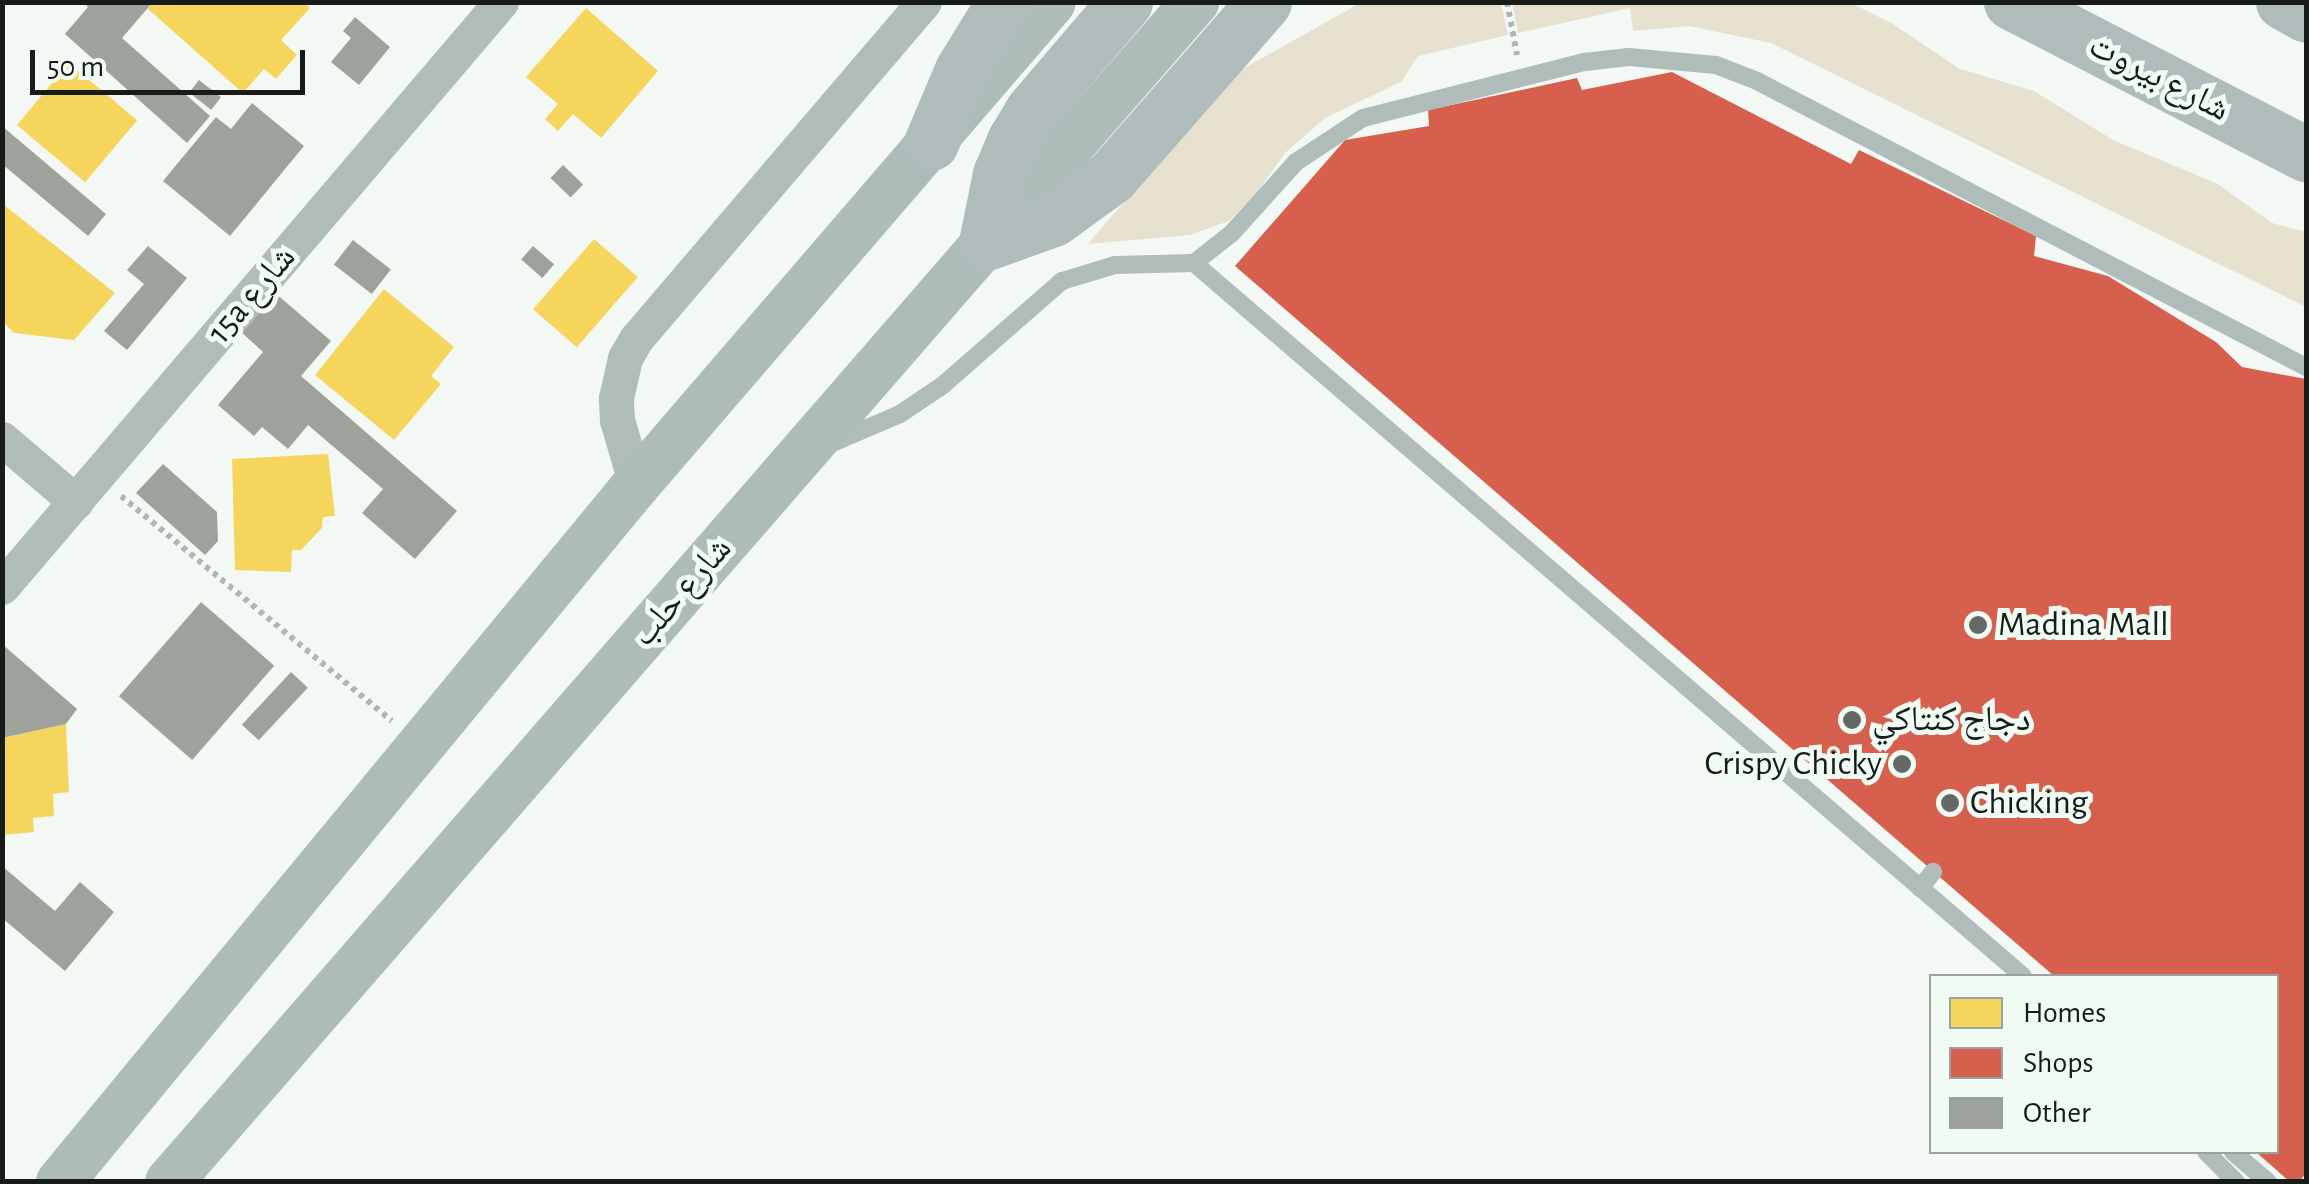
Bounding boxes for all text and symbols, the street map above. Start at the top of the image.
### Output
street label: شارع بيروت [2082,25,2236,131]
scale bar [35,30,310,92]
text: 50 m [47,52,104,82]
street label: 15a شارع [199,237,305,353]
street label: شارع حلب [623,529,741,655]
place label: Madina Mall [1998,604,2169,646]
marker: Madina Mall [1967,614,1989,636]
place label: دجاج كنتاكي [1872,699,2030,741]
marker: دجاج كنتاكي [1841,709,1863,731]
place label: Crispy Chicky [1704,743,1882,785]
marker: Crispy Chicky [1891,753,1913,775]
place label: Chicking [1970,782,2088,824]
marker: Chicking [1939,792,1961,814]
legend [1929,974,2279,1154]
text: Homes [2023,998,2106,1028]
text: Shops [2023,1048,2094,1078]
text: Other [2023,1098,2091,1128]

